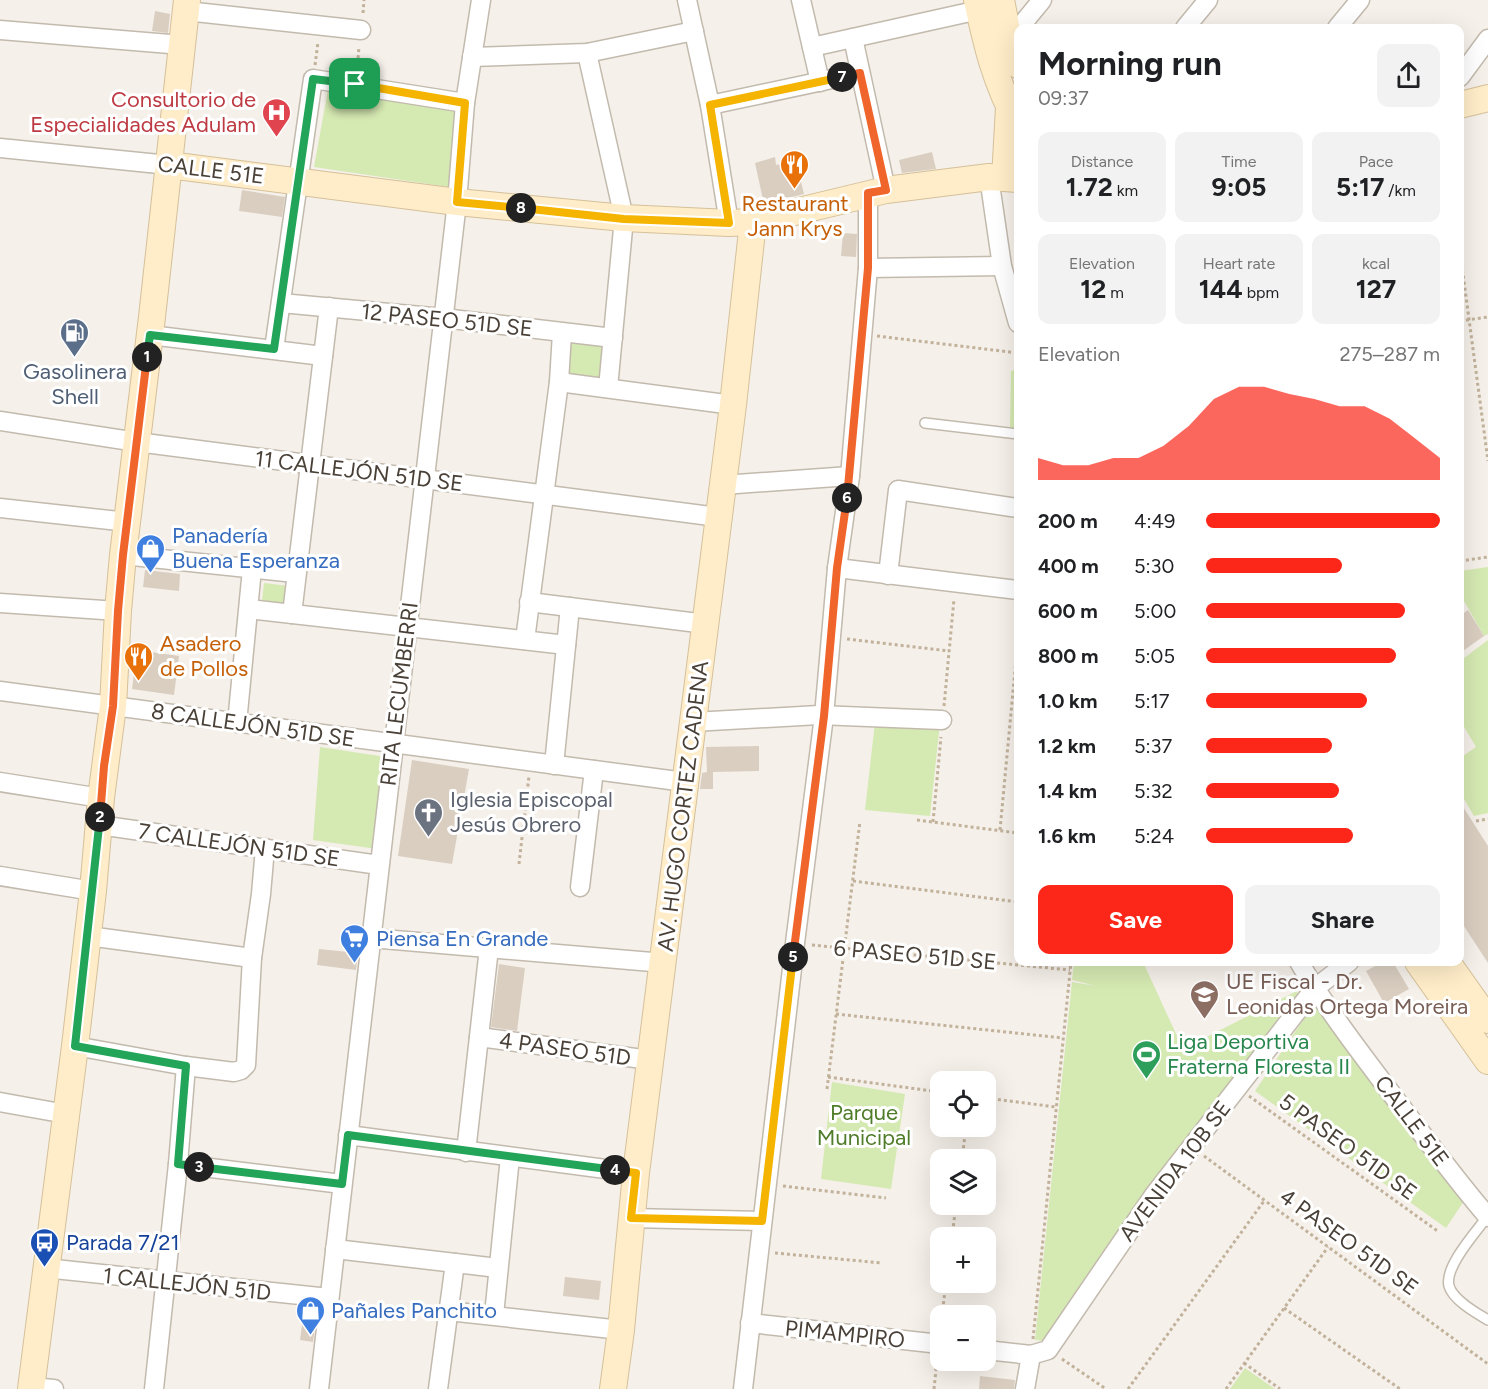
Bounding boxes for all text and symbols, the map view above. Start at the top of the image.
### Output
text: Morning run [1038,44,1222,83]
button: share [1377,44,1440,107]
pin [329,58,380,109]
pin: 7 [827,62,857,92]
icon: arrive [338,67,371,100]
text: 7 [838,67,846,86]
place label: Consultorio de Especialidades Adulam [30,86,256,138]
text: 09:37 [1038,86,1089,110]
hospital icon: Consultorio de Especialidades Adulam [261,96,293,138]
restaurant icon: Restaurant Jann Krys [779,148,811,190]
street label: CALLE 51E [156,150,266,190]
text: Distance [1071,152,1133,171]
text: Time [1222,152,1256,171]
text: Pace [1359,152,1393,171]
text: 1.72 [1066,171,1113,203]
text: 9:05 [1212,171,1266,203]
text: 5:17 [1336,171,1384,203]
text: km [1113,181,1138,200]
text: /km [1384,181,1416,200]
place label: Restaurant Jann Krys [741,190,849,242]
pin: 8 [506,193,536,223]
text: 8 [516,198,526,217]
text: Elevation [1069,254,1135,273]
text: Heart rate [1203,254,1275,273]
text: kcal [1362,254,1390,273]
text: 12 [1080,273,1106,305]
text: 144 [1199,273,1243,305]
text: 127 [1356,273,1396,305]
text: m [1106,283,1124,302]
text: bpm [1243,283,1279,302]
street label: 12 PASEO 51D SE [360,298,534,342]
fuel station icon: Gasolinera Shell [59,316,91,358]
pin: 1 [132,342,162,372]
text: Elevation [1038,342,1120,366]
text: 275–287 m [1339,342,1440,366]
text: 1 [144,347,150,366]
place label: Gasolinera Shell [23,358,127,410]
street label: 11 CALLEJÓN 51D SE [253,445,465,497]
pin: 6 [832,483,862,513]
text: 6 [842,488,852,507]
text: 200 m [1038,509,1098,533]
text: 4:49 [1134,509,1175,533]
place label: Panadería Buena Esperanza [172,522,340,574]
shop icon: Panadería Buena Esperanza [135,532,167,574]
text: 400 m [1038,554,1099,578]
text: 5:30 [1134,554,1174,578]
text: 600 m [1038,599,1098,623]
text: 5:00 [1134,599,1176,623]
street label: RITA LECUMBERRI [374,600,424,788]
place label: Asadero de Pollos [160,630,248,682]
restaurant icon: Asadero de Pollos [123,640,155,682]
text: 800 m [1038,644,1098,668]
text: 5:05 [1134,644,1175,668]
street label: AV. HUGO CORTEZ CADENA [652,659,714,953]
text: 1.0 km [1038,689,1097,713]
text: 5:17 [1134,689,1170,713]
street label: 8 CALLEJÓN 51D SE [149,697,357,753]
text: 1.2 km [1038,734,1096,758]
text: 5:37 [1134,734,1172,758]
text: 1.4 km [1038,779,1097,803]
text: 5:32 [1134,779,1173,803]
place label: Iglesia Episcopal Jesús Obrero [450,786,613,838]
church icon: Iglesia Episcopal Jesús Obrero [413,796,445,838]
pin: 2 [85,802,115,832]
text: 2 [95,807,105,826]
street label: 7 CALLEJÓN 51D SE [136,817,342,873]
text: 1.6 km [1038,824,1096,848]
text: 5:24 [1134,824,1174,848]
button: Save [1038,885,1233,954]
button: Share [1245,885,1440,954]
supermarket icon: Piensa En Grande [339,922,371,964]
place label: Piensa En Grande [376,925,548,952]
street label: 6 PASEO 51D SE [832,934,998,976]
pin: 5 [778,942,808,972]
text: 5 [788,947,798,966]
place label: UE Fiscal - Dr. Leonidas Ortega Moreira [1226,968,1468,1020]
school or university icon: UE Fiscal - Dr. Leonidas Ortega Moreira [1189,978,1221,1020]
street label: 4 PASEO 51D [497,1026,633,1072]
place label: Liga Deportiva Fraterna Floresta II [1167,1028,1350,1080]
sports icon: Liga Deportiva Fraterna Floresta II [1130,1038,1162,1080]
street label: CALLE 51E [1369,1070,1455,1172]
map controls [930,1071,996,1371]
button: locate [930,1071,996,1137]
street label: 5 PASEO 51D SE [1274,1088,1422,1206]
street label: AVENIDA 10B SE [1113,1095,1237,1247]
park label: Parque Municipal [817,1099,911,1151]
button: layers [930,1149,996,1215]
pin: 3 [184,1152,214,1182]
pin: 4 [600,1155,630,1185]
text: 3 [195,1157,203,1176]
text: 4 [610,1160,620,1179]
street label: 4 PASEO 51D SE [1274,1183,1424,1301]
bus stop icon: Parada 7/21 [29,1226,61,1268]
button: + [930,1227,996,1293]
place label: Parada 7/21 [66,1229,180,1256]
street label: 1 CALLEJÓN 51D [102,1262,272,1306]
shop icon: Pañales Panchito [294,1294,326,1336]
place label: Pañales Panchito [331,1297,497,1324]
button: − [930,1305,996,1371]
street label: PIMAMPIRO [784,1314,906,1354]

